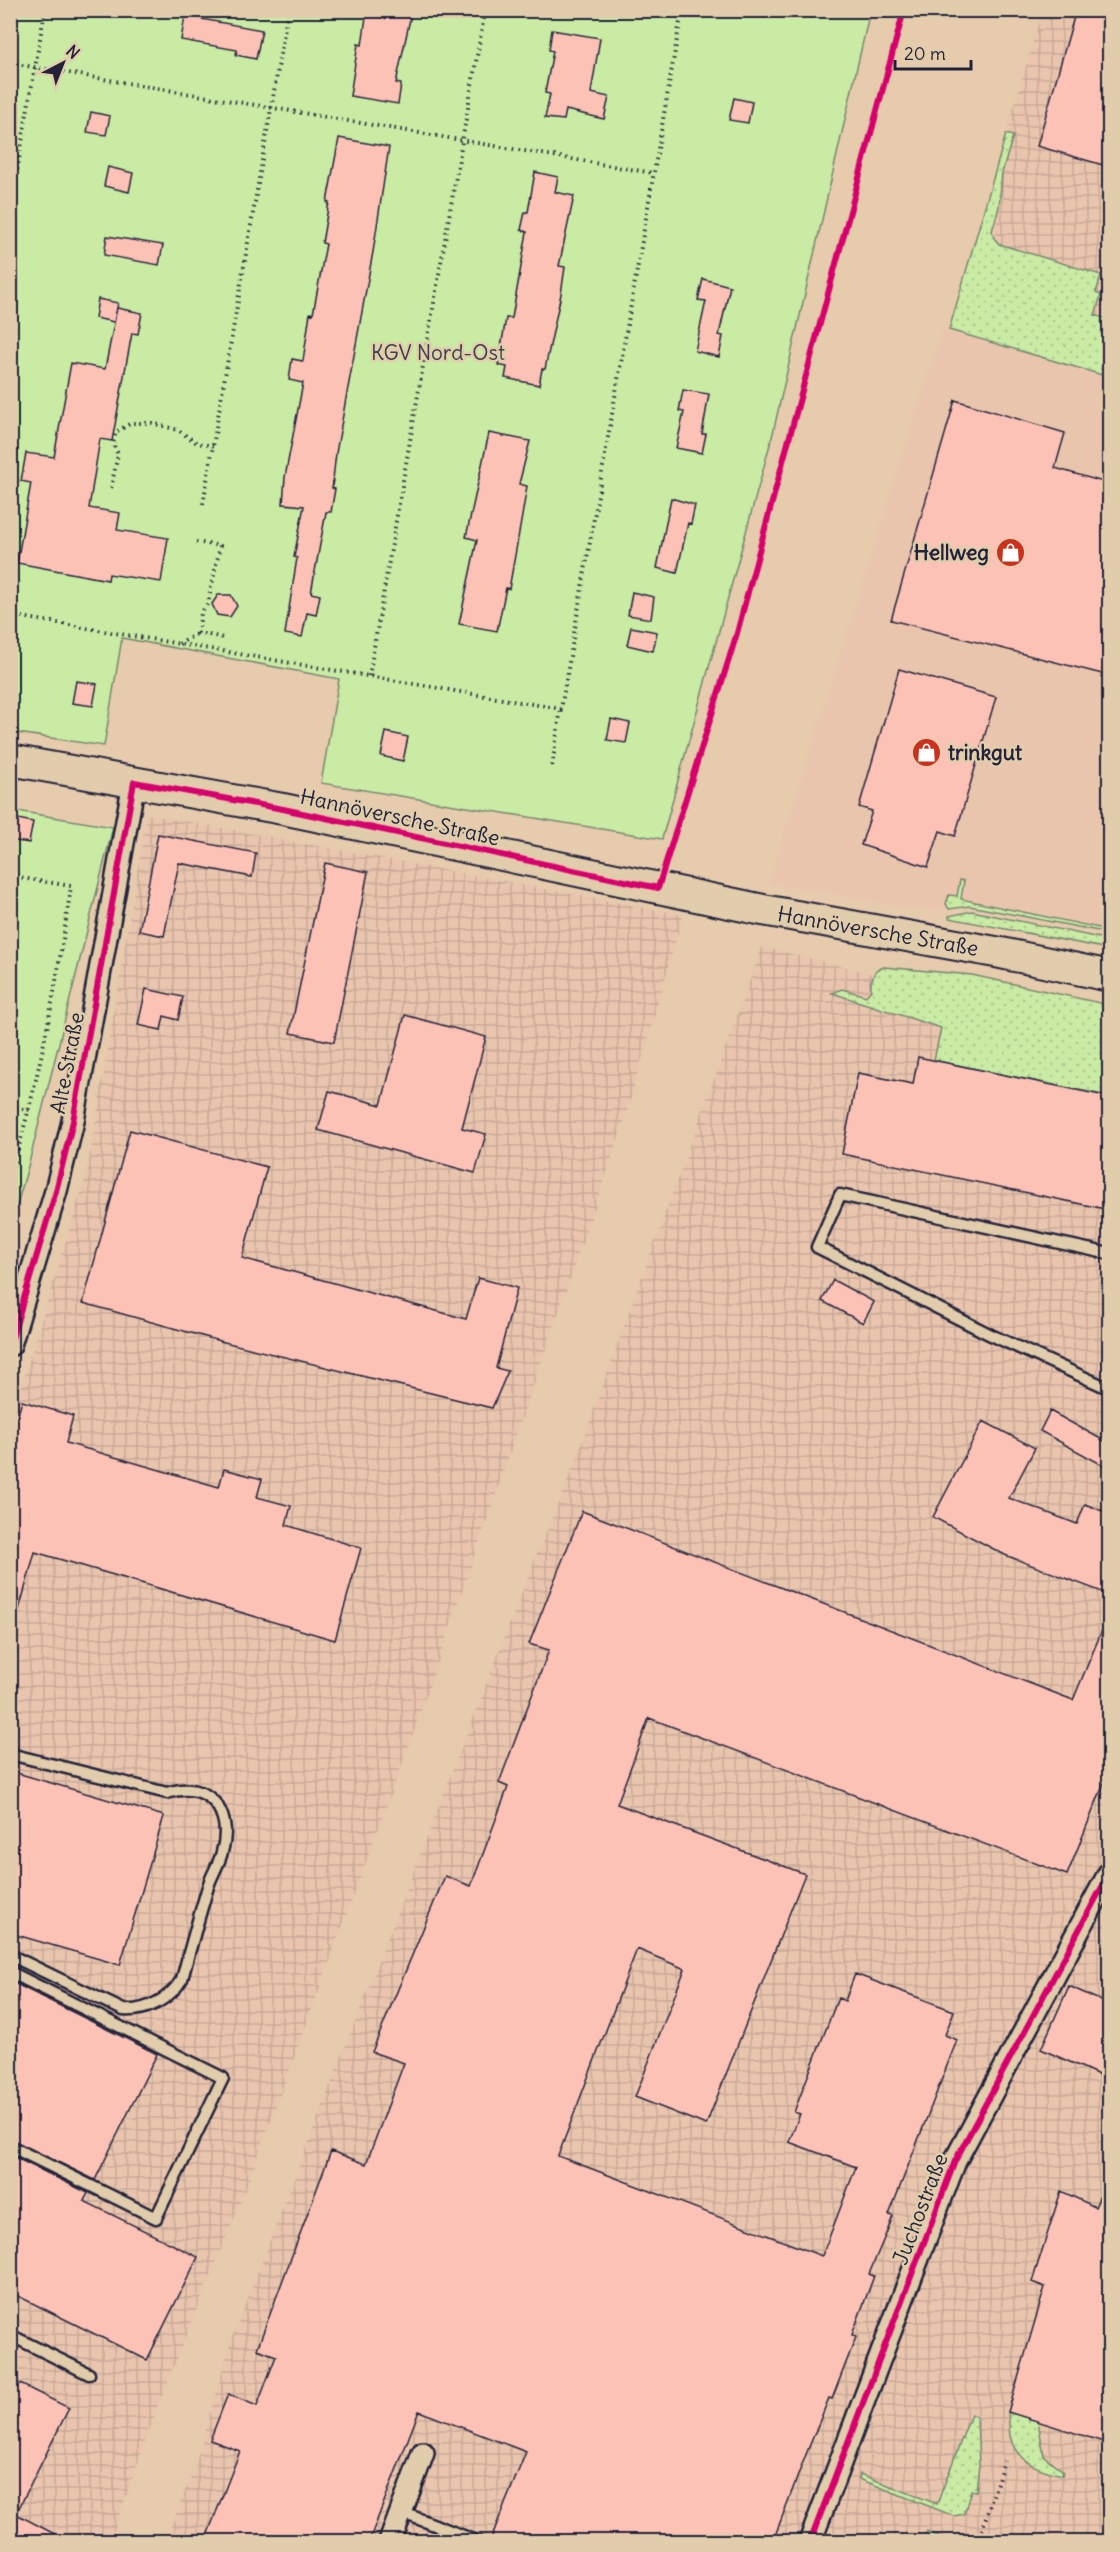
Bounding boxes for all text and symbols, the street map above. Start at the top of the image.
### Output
north arrow [33,33,93,93]
scale bar [895,33,972,71]
text: N [62,41,84,63]
text: 20 m [904,42,946,65]
park label: KGV Nord-Ost [371,339,505,366]
shop icon: Hellweg [994,536,1026,568]
place label: Hellweg [914,539,989,566]
shop icon: trinkgut [911,736,943,768]
place label: trinkgut [948,739,1023,766]
street label: Hannöversche Straße [298,783,502,851]
street label: Hannöversche Straße [775,900,981,962]
street label: Alte Straße [44,1010,90,1116]
street label: Juchostraße [886,2149,954,2269]

